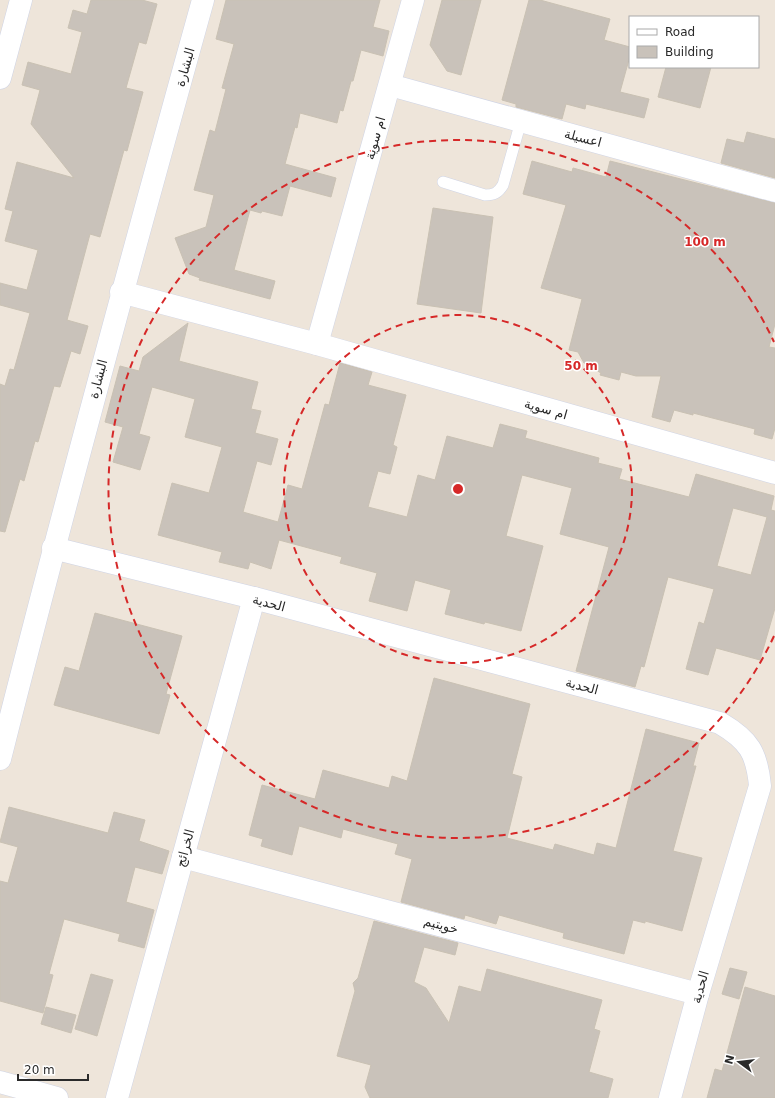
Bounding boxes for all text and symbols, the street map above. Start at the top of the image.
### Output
legend [629,16,759,68]
text: Road [665,25,695,39]
text: Building [665,45,714,59]
street label: البشارة [172,46,199,89]
street label: ام سوية [362,115,389,161]
street label: اعسيلة [563,126,603,150]
text: 100 m [684,235,726,249]
street label: البشارة [86,358,111,401]
text: 50 m [564,359,598,373]
street label: ام سوية [523,396,569,423]
centre of rings [451,482,465,496]
street label: الحدية [251,591,287,615]
street label: الحدية [564,674,600,698]
street label: الخرائج [173,827,198,869]
street label: خويتيم [422,913,460,938]
street label: الحدية [688,969,712,1005]
north arrow [719,1042,759,1082]
text: N [722,1053,737,1066]
scale bar [18,1056,88,1082]
text: 20 m [24,1063,55,1077]

